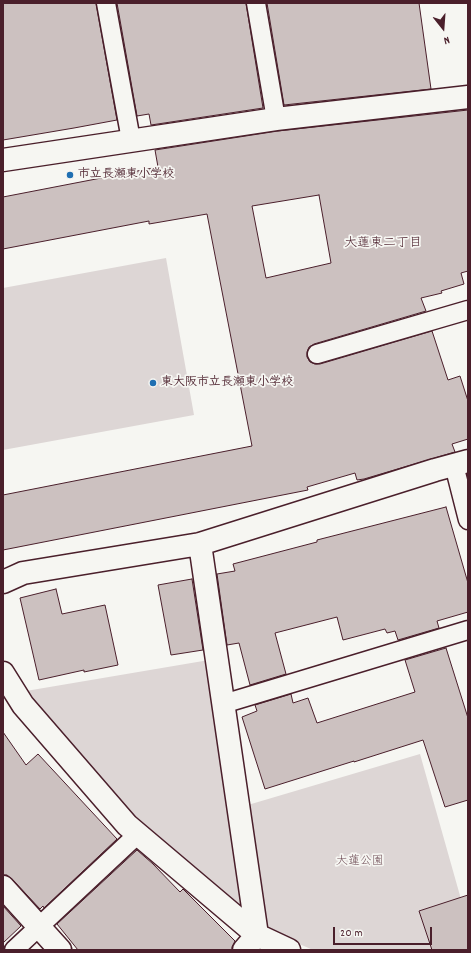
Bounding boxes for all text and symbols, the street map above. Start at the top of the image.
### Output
north arrow [423,8,463,48]
text: N [442,31,451,48]
place label: 市立長瀬東小学校 [78,168,174,182]
marker: 市立長瀬東小学校 [65,170,75,180]
district label: 大蓮東二丁目 [344,236,422,252]
place label: 東大阪市立長瀬東小学校 [161,376,293,390]
marker: 東大阪市立長瀬東小学校 [148,378,158,388]
park label: 大蓮公園 [336,855,384,869]
scale bar [335,919,434,945]
text: 20 m [340,925,363,942]

